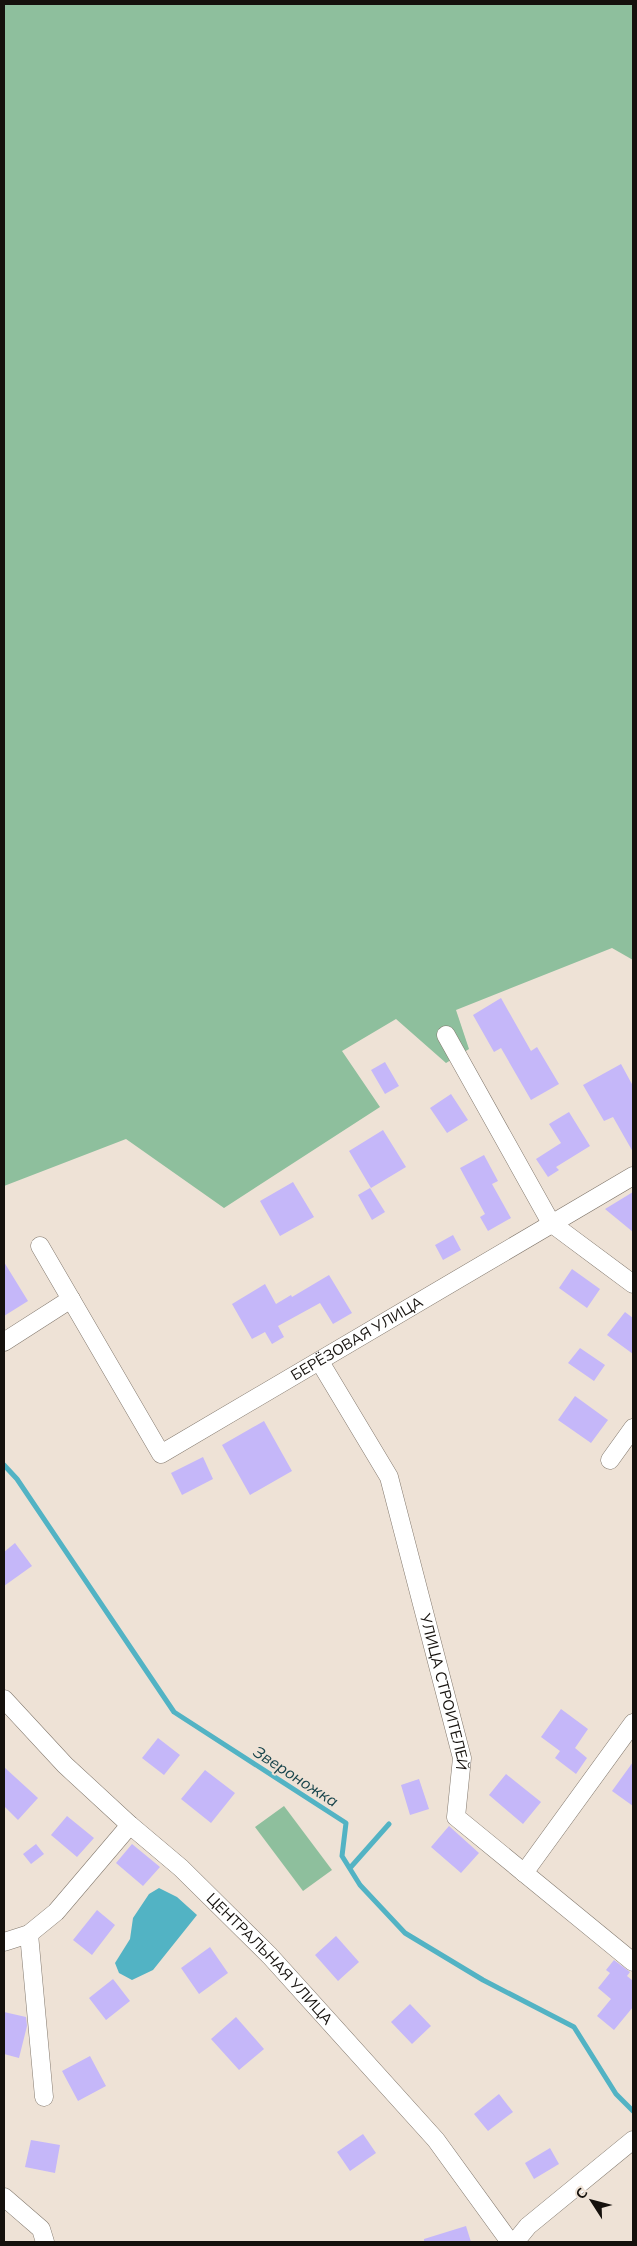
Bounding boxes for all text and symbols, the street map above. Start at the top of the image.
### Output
street label: БЕРЁЗОВАЯ УЛИЦА [287,1292,426,1384]
street label: УЛИЦА СТРОИТЕЛЕЙ [416,1611,472,1771]
water label: Звероножка [250,1741,342,1811]
street label: ЦЕНТРАЛЬНАЯ УЛИЦА [203,1889,337,2028]
north arrow [567,2176,617,2226]
text: С [571,2184,592,2203]

